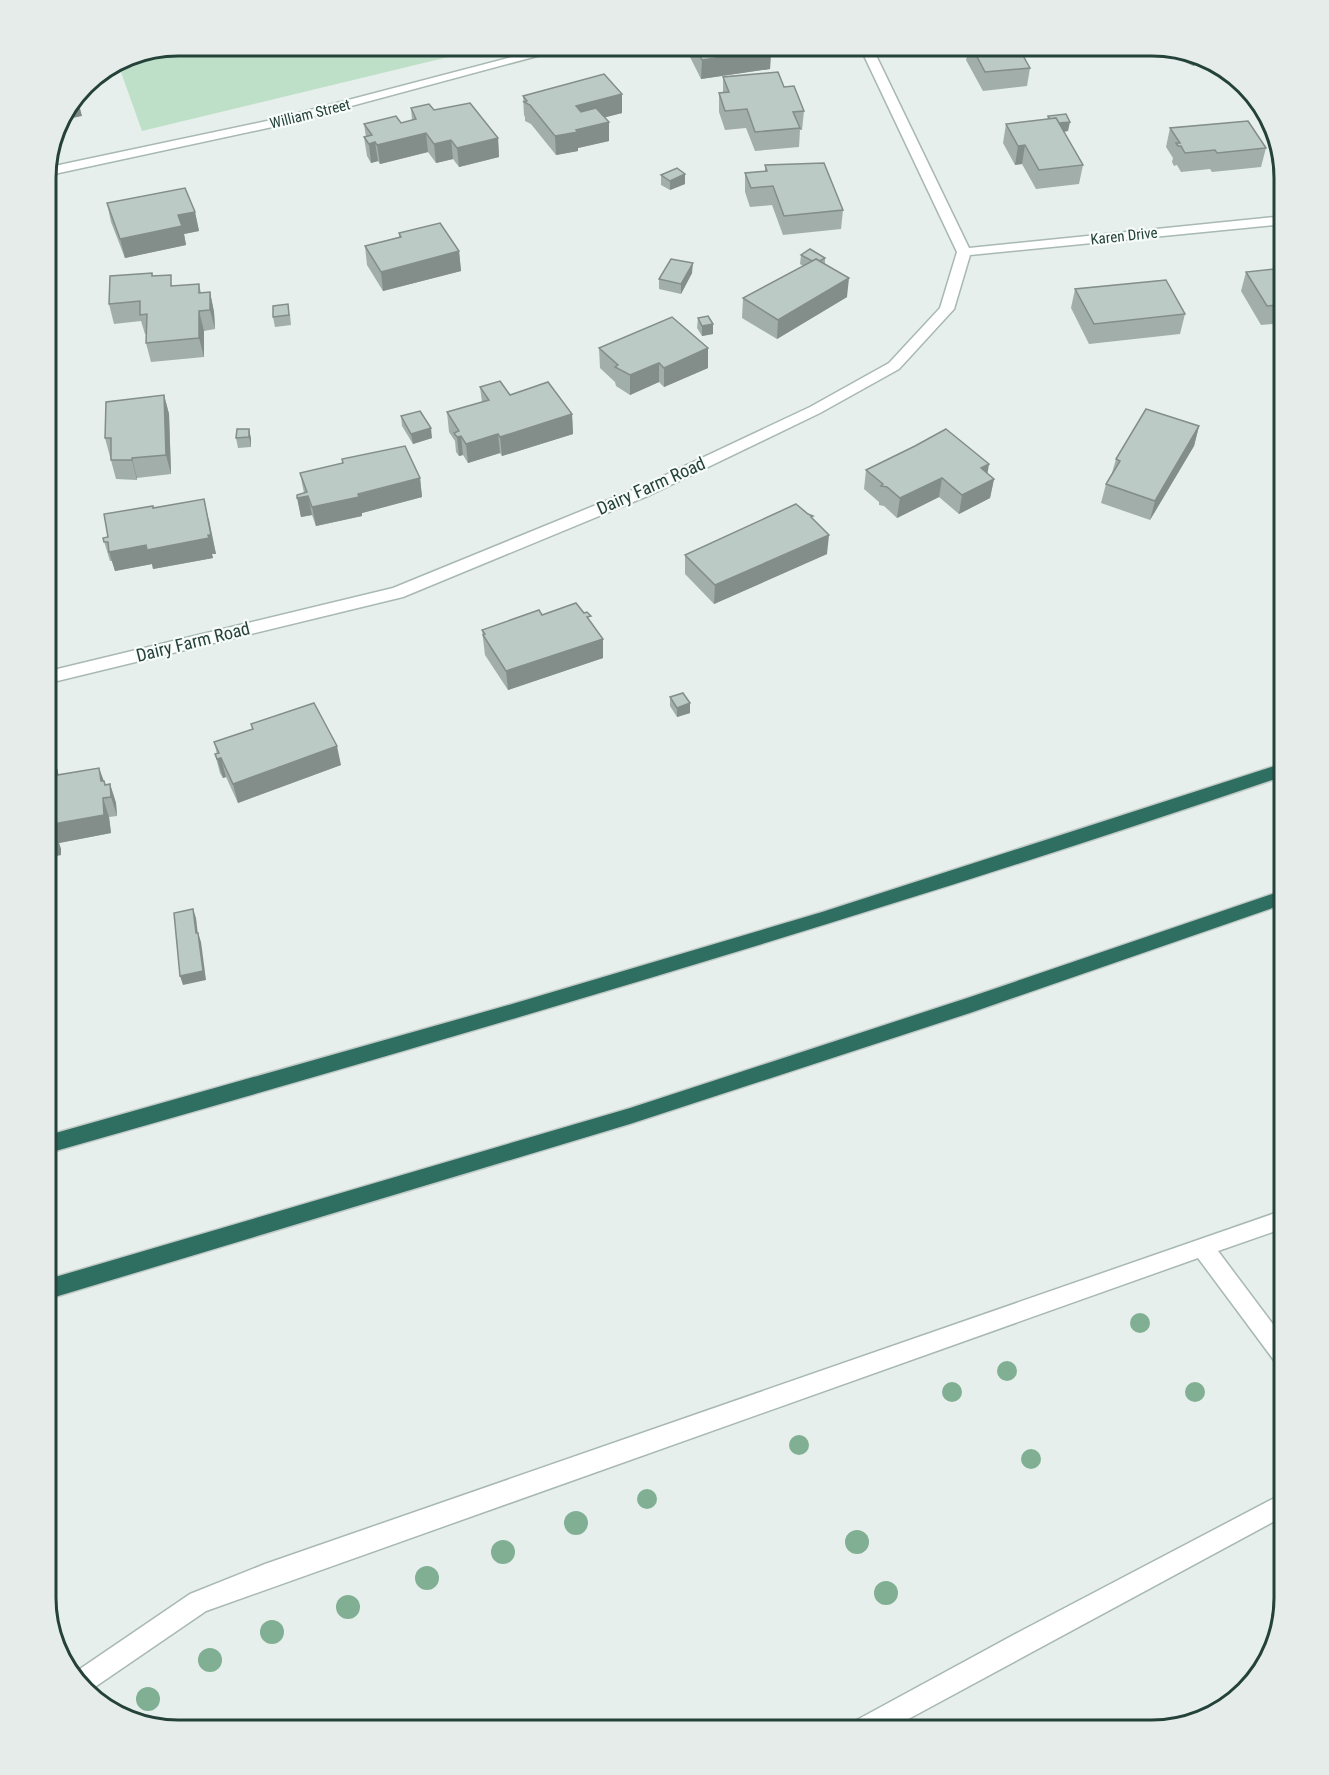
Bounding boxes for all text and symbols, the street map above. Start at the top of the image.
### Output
street label: William Street [268,95,352,133]
street label: Karen Drive [1090,224,1158,248]
street label: Dairy Farm Road [593,452,708,519]
street label: Dairy Farm Road [134,617,252,666]

